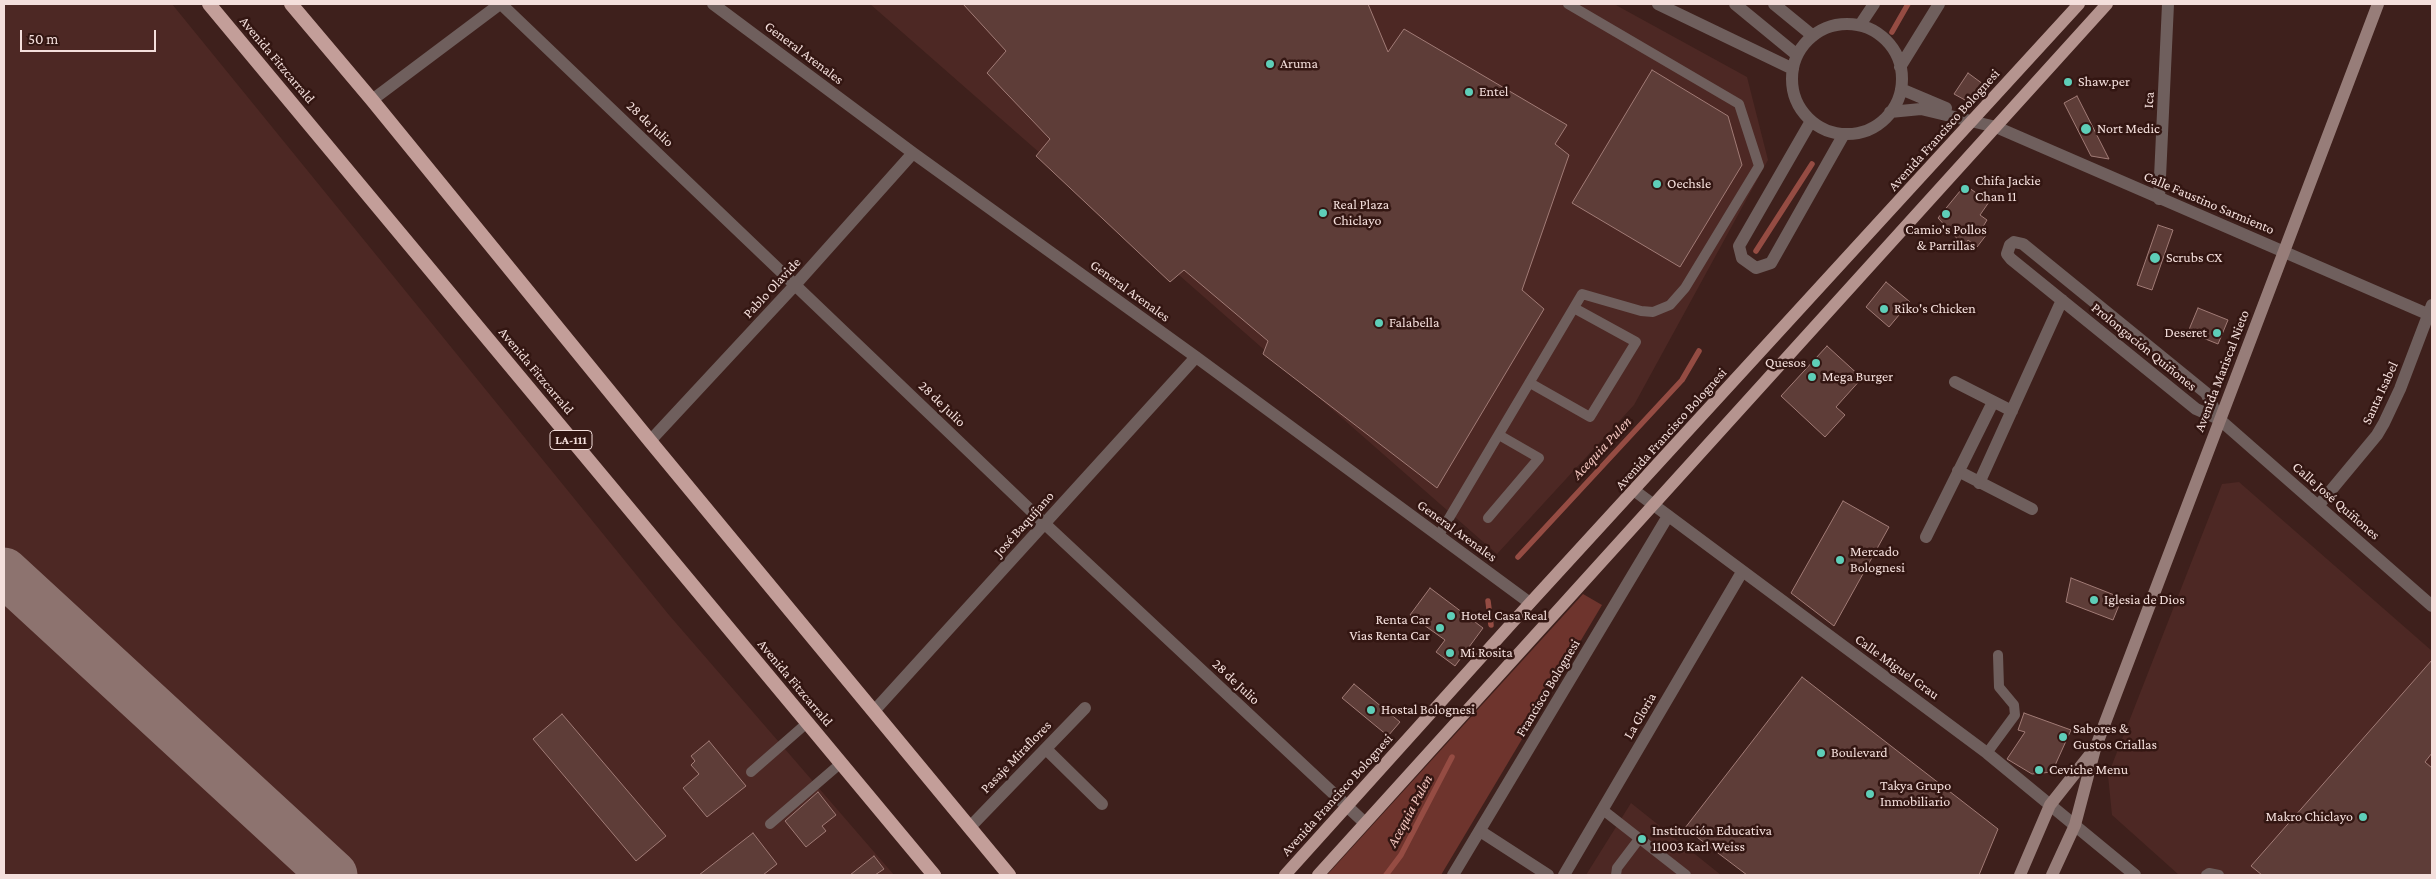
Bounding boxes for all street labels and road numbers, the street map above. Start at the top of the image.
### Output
street label: Avenida Fitzcarrald [236,13,318,107]
street label: General Arenales [761,18,847,88]
street label: Avenida Francisco Bolognesi [1885,66,2003,194]
street label: Ica [2140,91,2158,109]
street label: 28 de Julio [623,98,677,150]
street label: Calle Faustino Sarmiento [2141,168,2277,238]
street label: Pablo Olavide [740,254,804,322]
street label: General Arenales [1087,256,1173,326]
street label: Prolongación Quiñones [2088,299,2200,395]
street label: Avenida Mariscal Nieto [2191,308,2253,434]
street label: Avenida Fitzcarrald [495,324,577,418]
street label: Santa Isabel [2358,359,2402,427]
street label: Avenida Francisco Bolognesi [1612,365,1730,493]
street label: 28 de Julio [915,378,969,430]
road number: LA-111 [550,430,592,450]
street label: Calle José Quiñones [2289,458,2383,544]
street label: José Baquíjano [990,488,1058,560]
street label: General Arenales [1414,496,1500,566]
street label: Calle Miguel Grau [1852,631,1942,703]
street label: Avenida Fitzcarrald [754,636,836,730]
street label: Francisco Bolognesi [1512,636,1584,740]
street label: 28 de Julio [1209,656,1263,708]
street label: La Gloria [1620,690,1660,742]
street label: Pasaje Miraflores [977,717,1055,797]
street label: Avenida Francisco Bolognesi [1278,731,1396,859]

